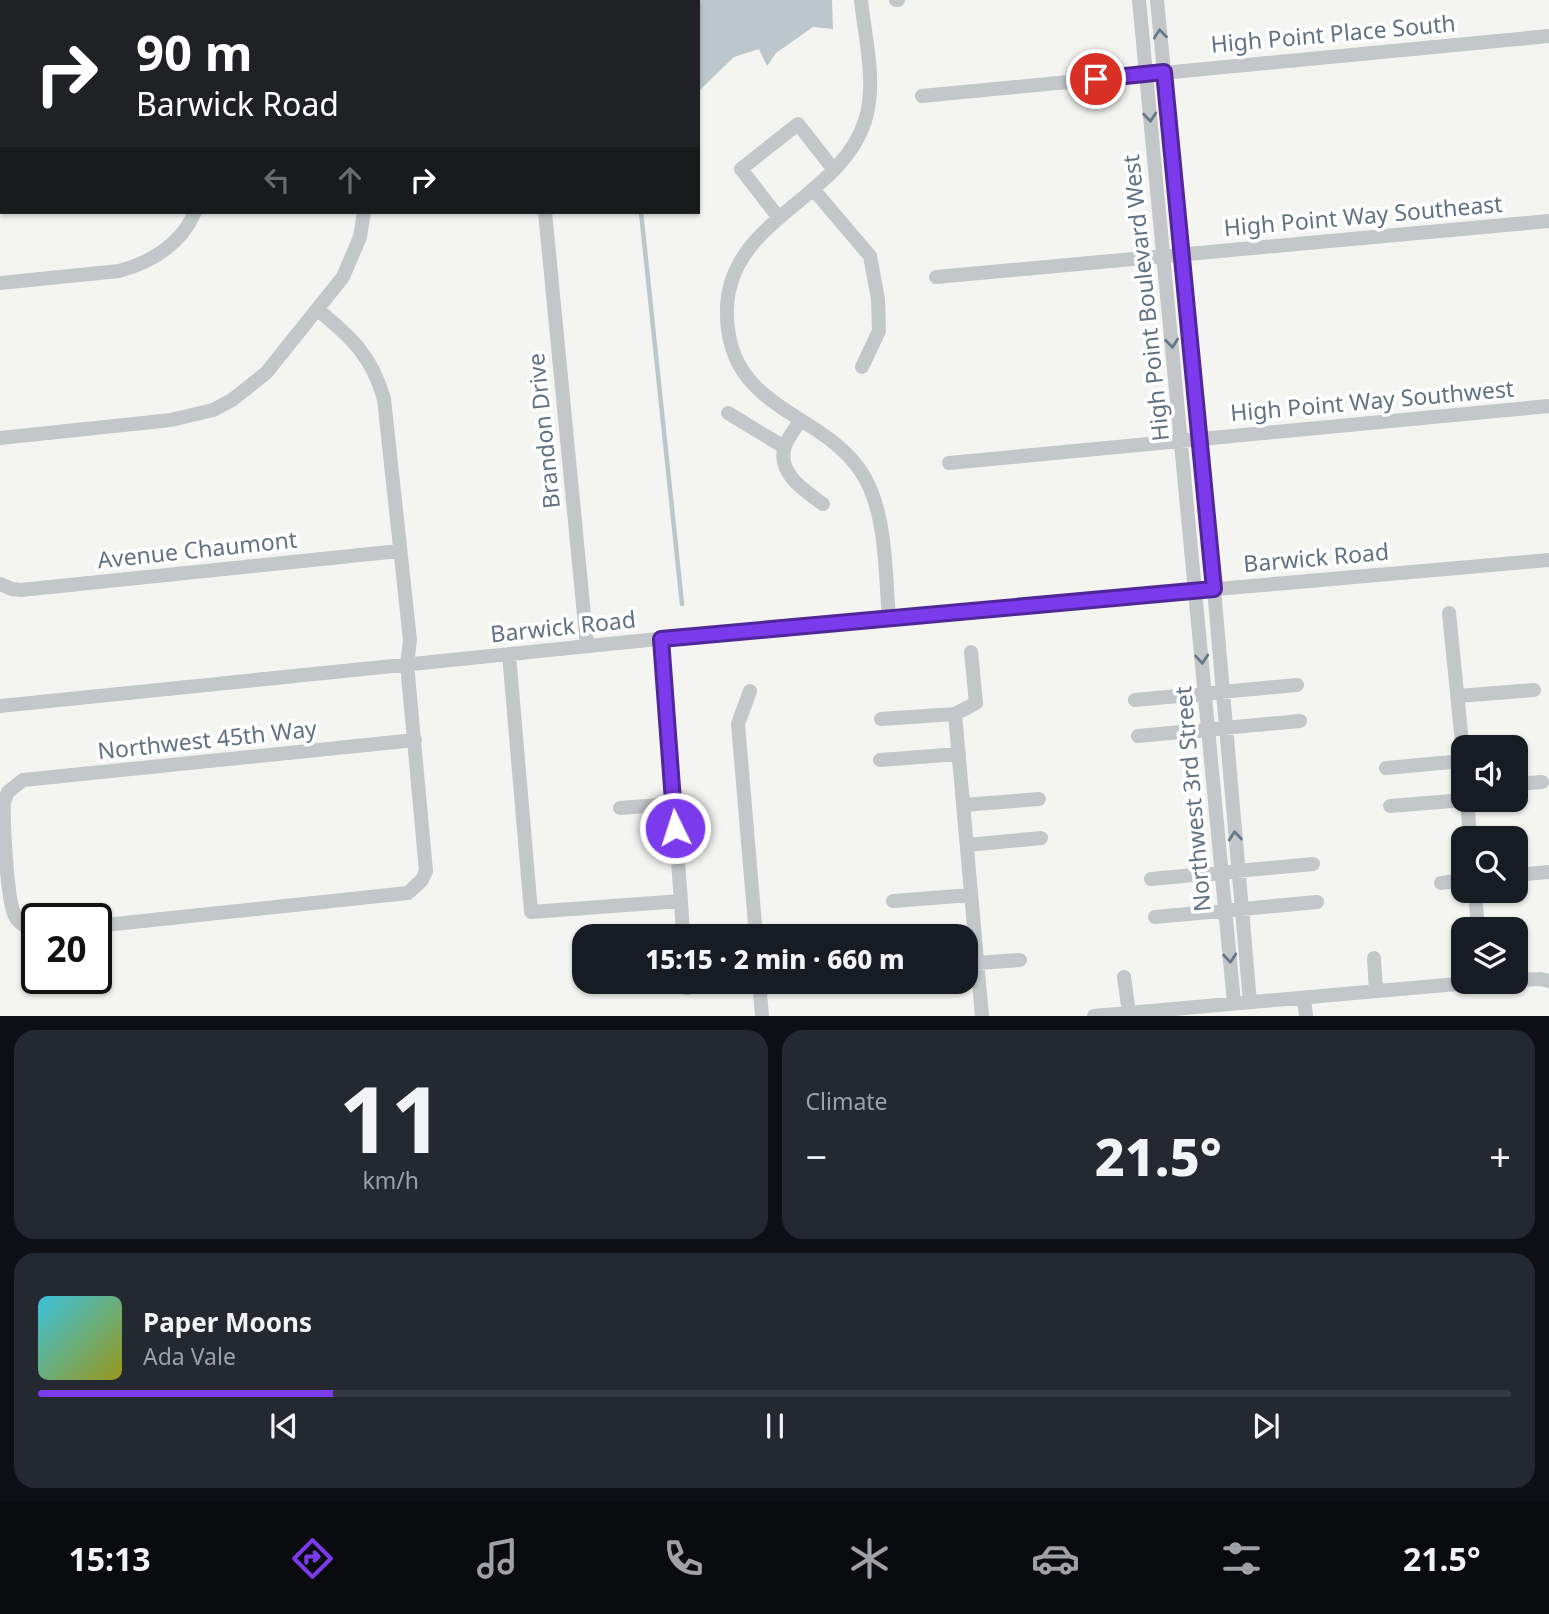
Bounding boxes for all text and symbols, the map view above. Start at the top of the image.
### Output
street label: High Point Place South [1209,6,1457,60]
text: 90 m [136,19,253,85]
icon: right [21,28,112,119]
one-way arrow [1153,28,1168,39]
pin [1066,49,1126,109]
icon: arrive [1077,60,1115,98]
text: Barwick Road [136,82,339,125]
one-way arrow [1142,112,1157,123]
street label: High Point Boulevard West [1114,153,1176,443]
icon: left [258,161,296,199]
icon: ahead [331,161,369,199]
icon: right [404,161,442,199]
street label: High Point Way Southeast [1222,187,1504,243]
one-way arrow [1164,338,1179,349]
street label: Brandon Drive [519,352,567,510]
street label: High Point Way Southwest [1229,372,1515,428]
street label: Avenue Chaumont [96,523,298,575]
street label: Barwick Road [1242,535,1390,579]
street label: Barwick Road [489,602,637,650]
one-way arrow [1194,654,1209,665]
street label: Northwest 3rd Street [1166,685,1218,913]
street label: Northwest 45th Way [96,712,318,766]
map controls [1451,735,1528,994]
button: sound [1451,735,1528,812]
position arrow [638,791,712,865]
button: search [1451,826,1528,903]
one-way arrow [1228,831,1243,842]
speed limit sign: 20 [21,903,112,994]
button: layers [1451,917,1528,994]
text: 15:15 · 2 min · 660 m [645,941,905,977]
one-way arrow [1222,953,1237,964]
text: 11 [339,1056,443,1180]
text: Climate [806,1085,888,1117]
text: 21.5° [1095,1120,1222,1191]
text: − [806,1130,827,1182]
text: + [1489,1130,1511,1182]
text: km/h [362,1164,419,1196]
text: Paper Moons [143,1304,312,1340]
text: Ada Vale [143,1340,236,1372]
icon: previous [265,1407,303,1445]
icon: pause [756,1407,794,1445]
icon: next [1247,1407,1285,1445]
icon: directions [288,1534,337,1583]
icon: music [473,1534,522,1583]
icon: phone [659,1534,708,1583]
icon: climate [845,1534,894,1583]
icon: car [1031,1534,1080,1583]
icon: filters [1217,1534,1266,1583]
text: 15:13 [68,1537,151,1580]
text: 21.5° [1403,1537,1481,1580]

